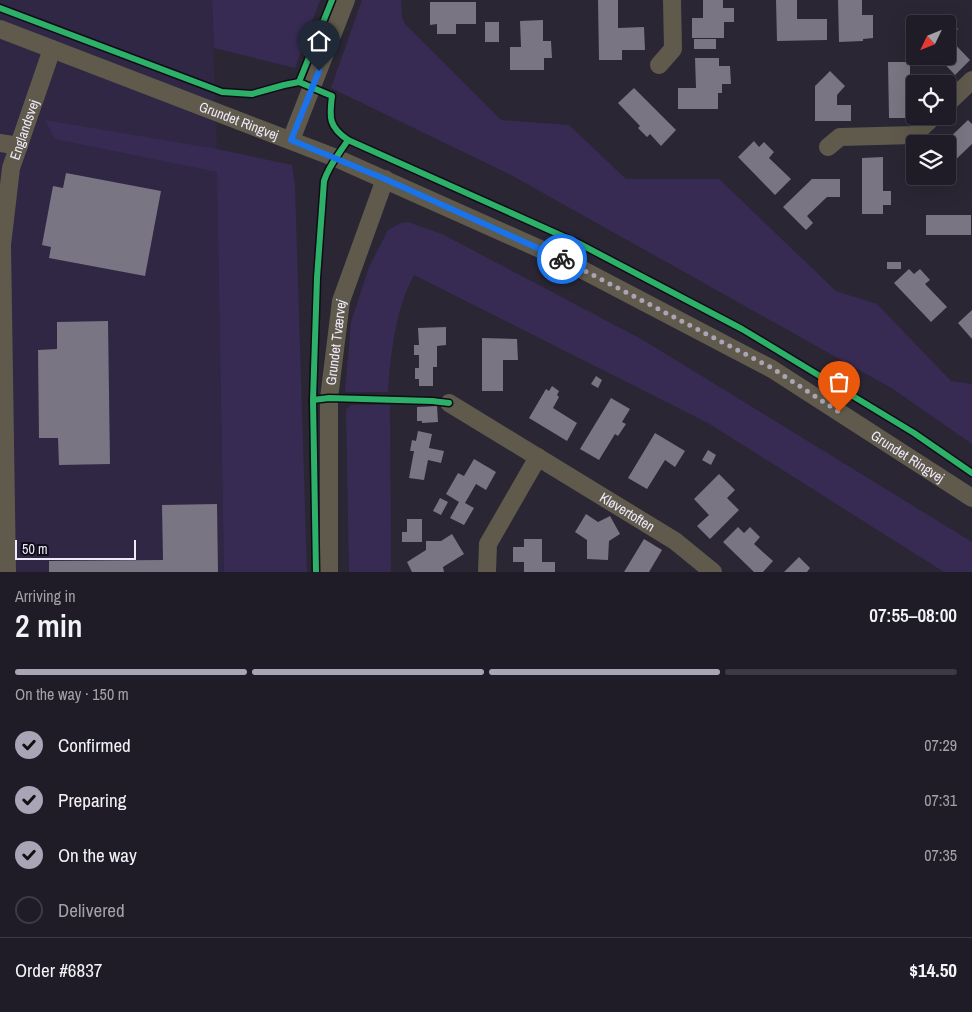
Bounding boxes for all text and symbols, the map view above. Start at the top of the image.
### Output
north arrow [906,15,956,65]
map controls [906,15,956,185]
pin [298,20,340,71]
icon: home [305,27,333,55]
button: locate [906,75,956,125]
street label: Englandsvej [5,97,43,162]
street label: Grundet Ringvej [197,97,281,144]
button: layers [906,135,956,185]
courier [537,234,587,284]
icon: bike [548,245,576,273]
street label: Grundet Tværvej [322,297,350,386]
pin [818,361,860,412]
icon: bag [825,368,853,396]
street label: Grundet Ringvej [868,426,948,487]
street label: Kløvertoften [596,488,658,536]
scale bar [15,537,136,560]
text: 50 m [22,540,48,558]
text: Arriving in [15,585,76,607]
text: 07:55–08:00 [869,602,957,628]
text: 2 min [15,604,83,647]
text: On the way · 150 m [15,683,129,705]
icon: check [15,731,43,759]
text: Confirmed [58,732,131,758]
text: 07:29 [924,734,957,756]
icon: check [15,786,43,814]
text: Preparing [58,787,126,813]
text: 07:31 [924,789,957,811]
icon: check [15,841,43,869]
text: On the way [58,842,137,868]
text: 07:35 [924,844,957,866]
text: Delivered [58,897,125,923]
text: Order #6837 [15,957,102,983]
text: $14.50 [909,957,957,983]

